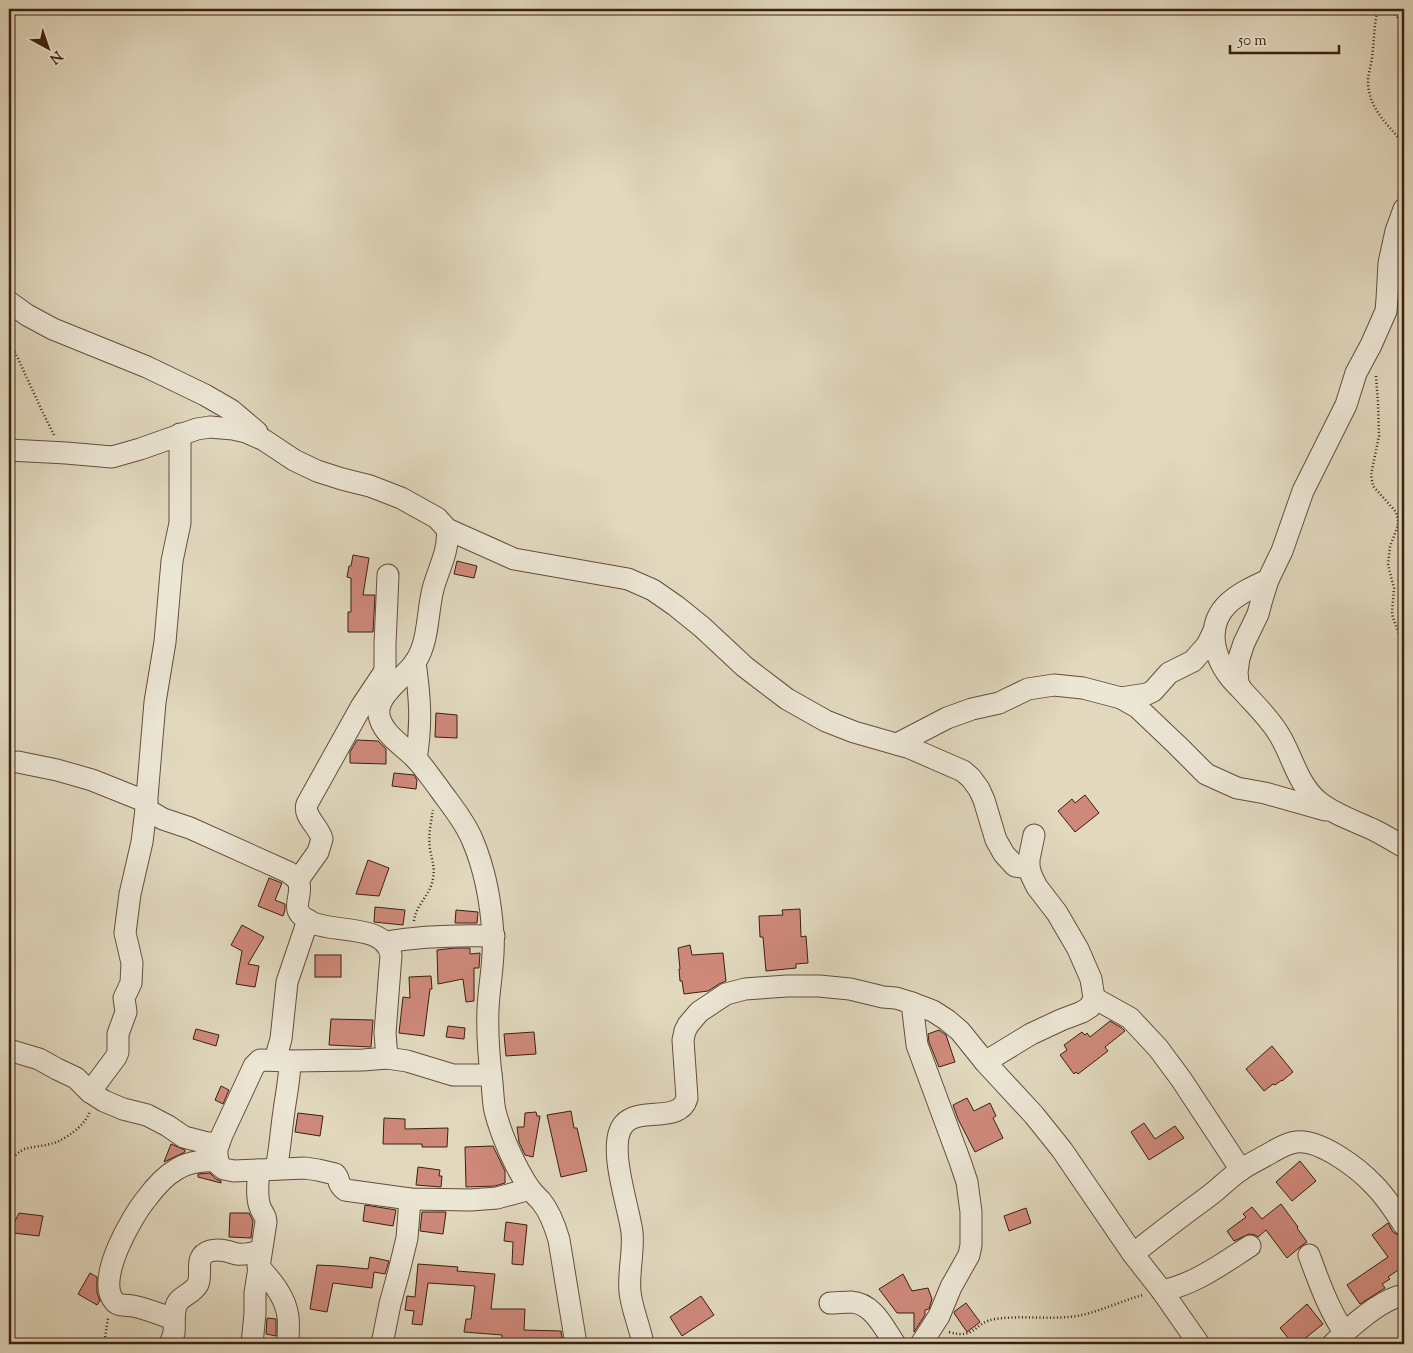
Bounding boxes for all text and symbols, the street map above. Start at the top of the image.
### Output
north arrow [22,22,72,72]
scale bar [1230,22,1339,54]
text: 50 m [1237,31,1267,52]
text: N [44,45,66,68]

